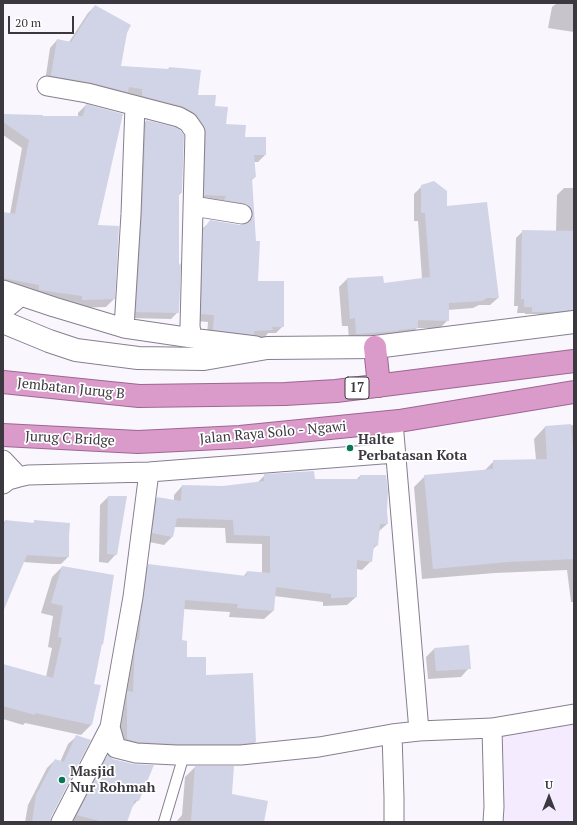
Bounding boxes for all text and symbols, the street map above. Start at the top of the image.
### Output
scale bar [10,8,76,34]
text: 20 m [15,15,41,30]
street label: Jembatan Jurug B [16,375,126,403]
road number: 17 [345,377,369,399]
street label: Jalan Raya Solo - Ngawi [199,418,347,448]
street label: Jurug C Bridge [25,428,115,450]
place label: Halte Perbatasan Kota [358,432,467,464]
marker: Halte Perbatasan Kota [345,443,355,453]
place label: Masjid Nur Rohmah [70,764,156,796]
marker: Masjid Nur Rohmah [57,775,67,785]
north arrow [529,777,569,817]
text: U [545,778,553,792]

